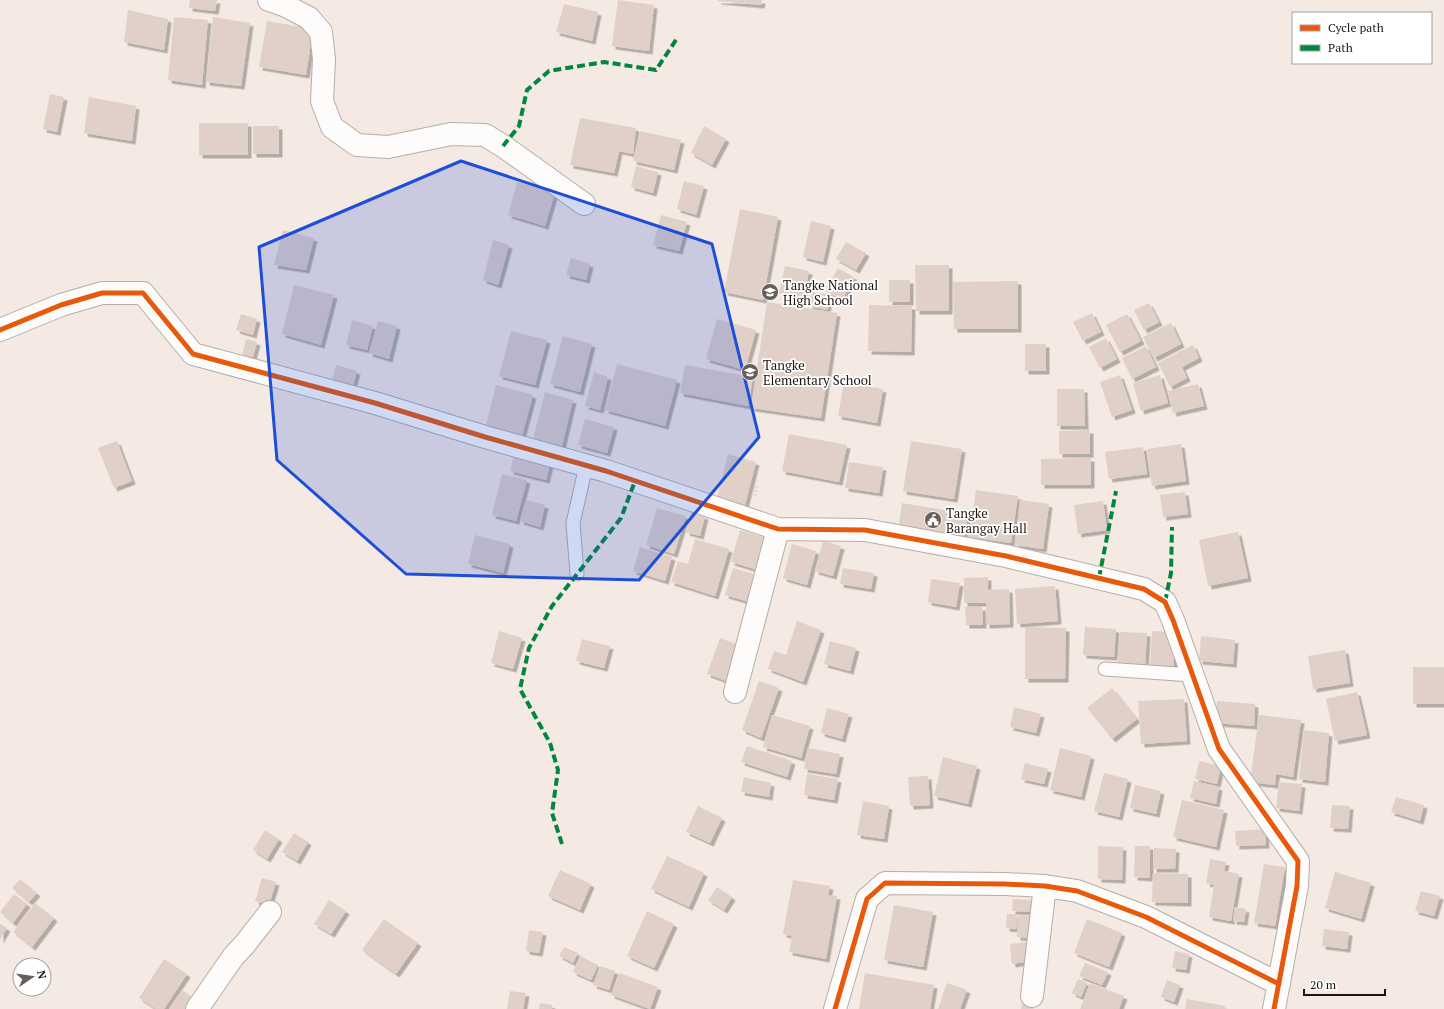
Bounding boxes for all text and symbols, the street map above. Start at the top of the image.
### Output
legend [1292,12,1432,64]
text: Cycle path [1328,20,1384,35]
text: Path [1328,40,1353,55]
place label: Tangke National High School [783,276,878,309]
school or university icon: Tangke National High School [760,282,780,302]
place label: Tangke Elementary School [763,356,872,389]
school or university icon: Tangke Elementary School [740,362,760,382]
place label: Tangke Barangay Hall [946,504,1027,537]
public building icon: Tangke Barangay Hall [923,510,943,530]
north arrow [12,957,52,997]
text: N [34,969,50,981]
scale bar [1304,971,1385,997]
text: 20 m [1310,977,1337,992]

